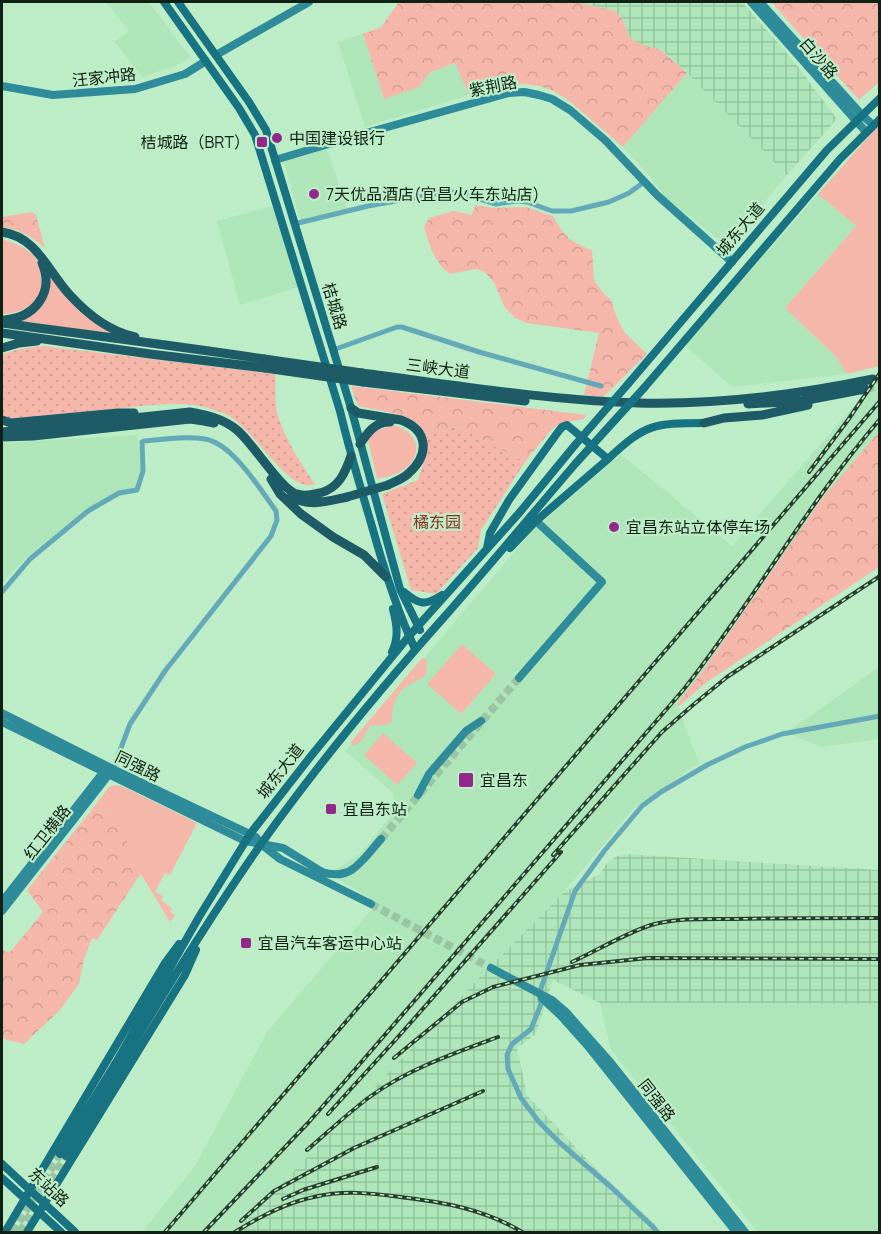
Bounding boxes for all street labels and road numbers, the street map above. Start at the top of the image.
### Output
street label: 白沙路 [795,33,843,83]
street label: 汪家冲路 [71,63,137,91]
street label: 紫荆路 [467,71,519,101]
street label: 城东大道 [711,197,769,261]
street label: 桔城路 [317,280,353,332]
street label: 三峡大道 [405,353,471,383]
street label: 城东大道 [252,739,308,803]
street label: 同强路 [112,746,164,786]
street label: 红卫横路 [19,800,75,864]
street label: 同强路 [634,1074,680,1126]
street label: 东站路 [24,1163,74,1211]

